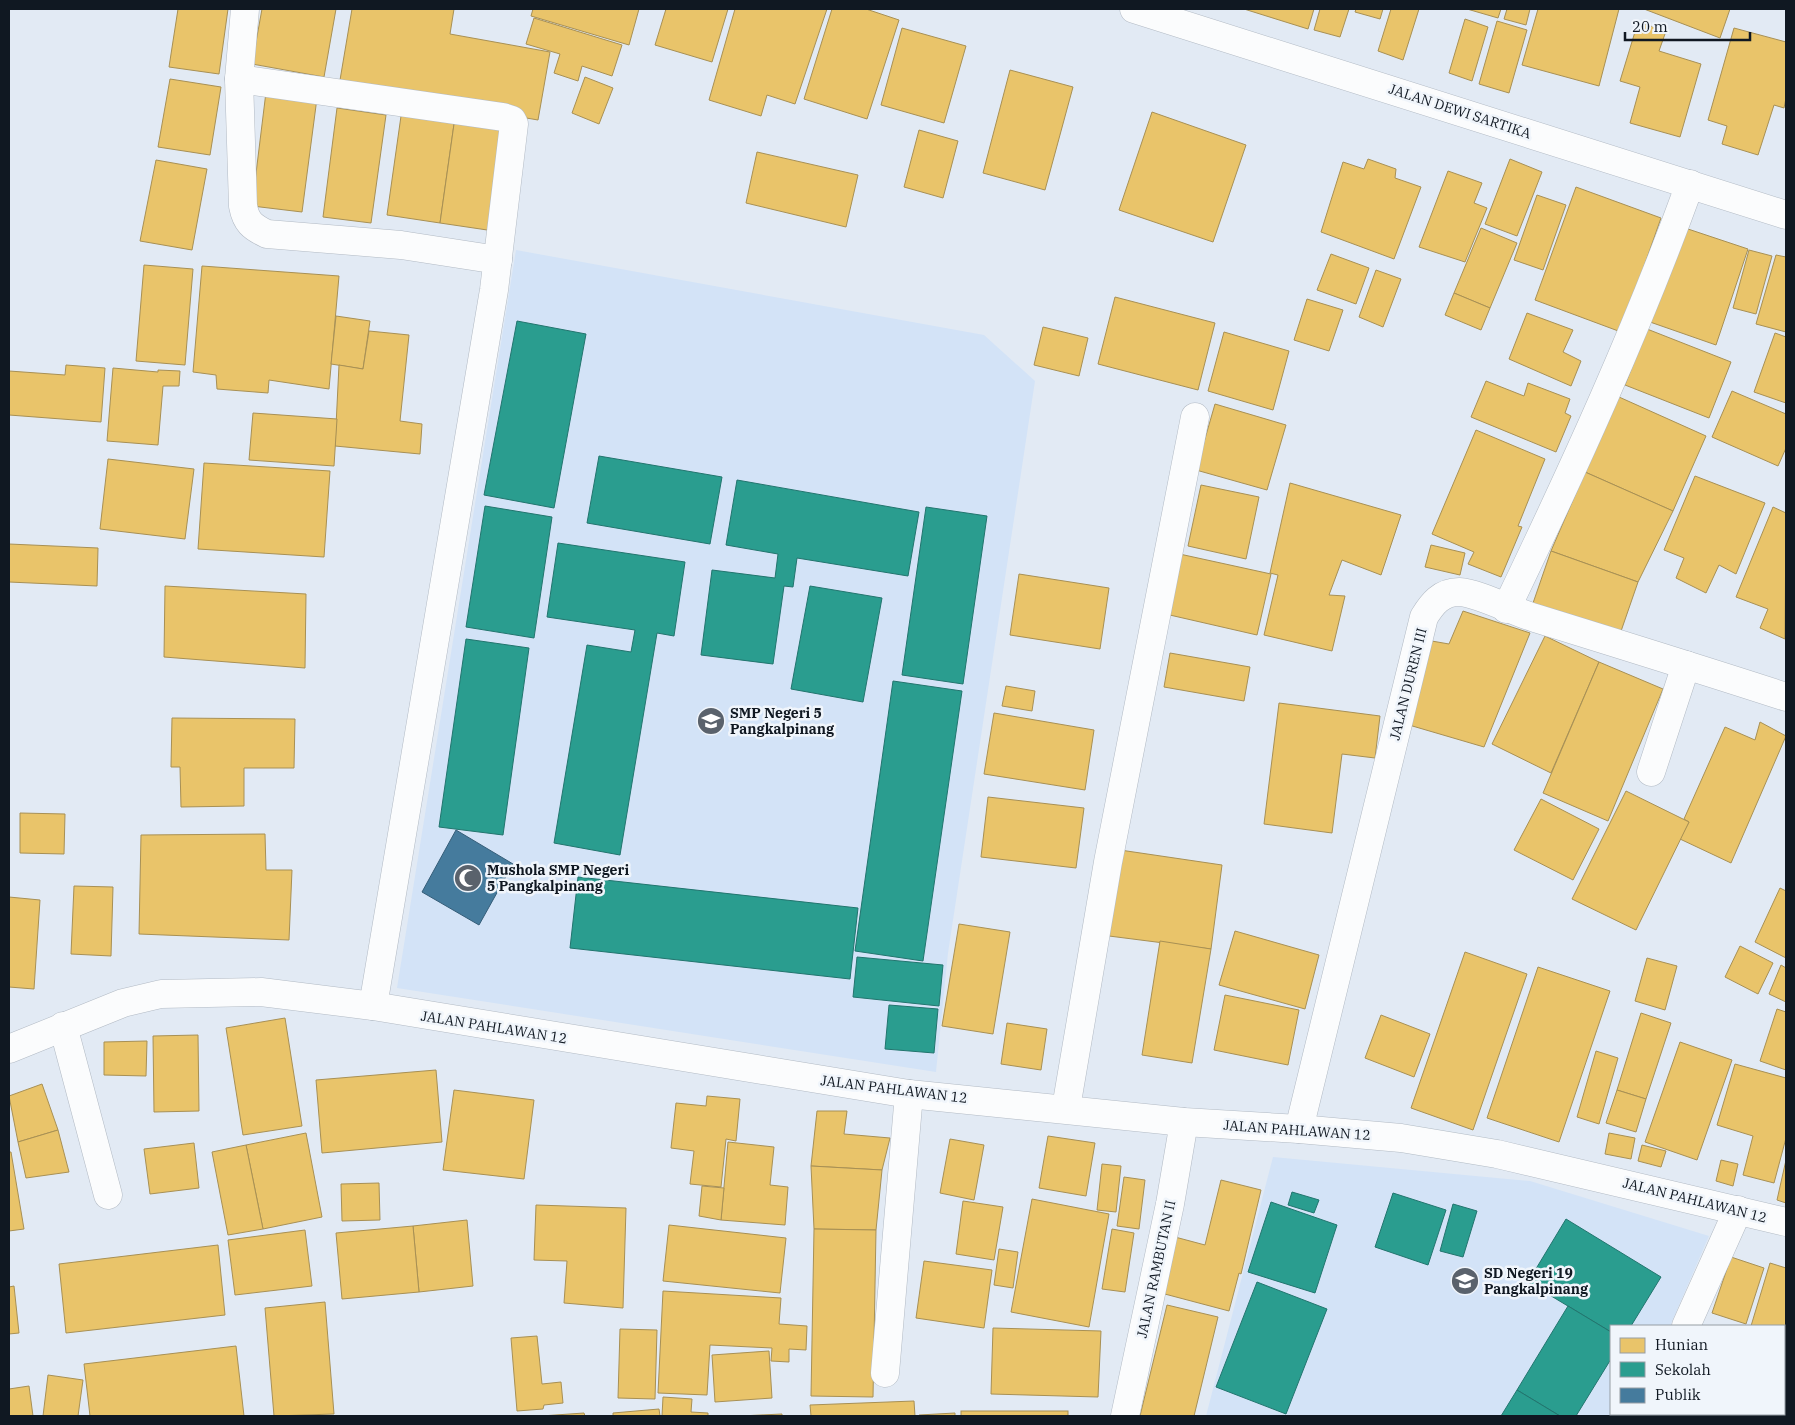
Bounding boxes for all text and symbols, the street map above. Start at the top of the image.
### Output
scale bar [1625,10,1750,42]
text: 20 m [1632,17,1668,36]
street label: JALAN DEWI SARTIKA [1387,79,1534,143]
street label: JALAN DUREN III [1385,626,1431,742]
place label: SMP Negeri 5 Pangkalpinang [730,704,835,738]
school or university icon: SMP Negeri 5 Pangkalpinang [696,706,726,736]
place label: Mushola SMP Negeri 5 Pangkalpinang [487,861,629,895]
mosque icon: Mushola SMP Negeri 5 Pangkalpinang [453,863,483,893]
street label: JALAN PAHLAWAN 12 [420,1007,568,1047]
street label: JALAN PAHLAWAN 12 [820,1071,968,1107]
street label: JALAN PAHLAWAN 12 [1223,1116,1371,1144]
street label: JALAN PAHLAWAN 12 [1621,1173,1769,1227]
street label: JALAN RAMBUTAN II [1133,1198,1179,1340]
place label: SD Negeri 19 Pangkalpinang [1484,1264,1589,1298]
school or university icon: SD Negeri 19 Pangkalpinang [1450,1266,1480,1296]
legend [1610,1325,1785,1415]
text: Hunian [1655,1335,1709,1354]
text: Sekolah [1655,1360,1711,1379]
text: Publik [1655,1385,1701,1404]

